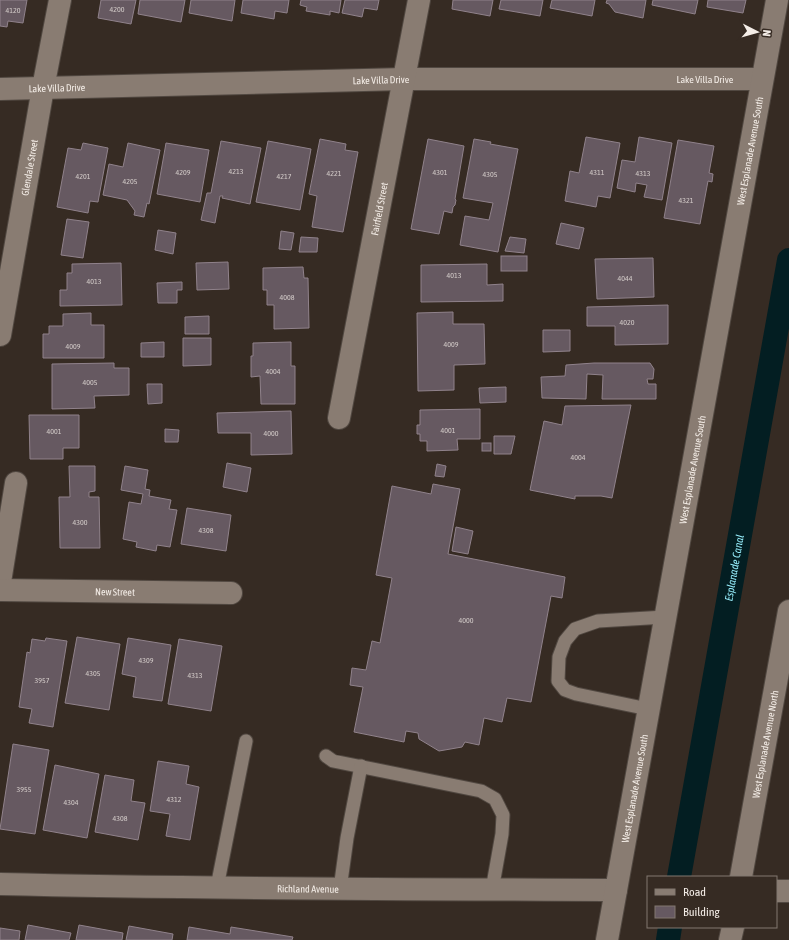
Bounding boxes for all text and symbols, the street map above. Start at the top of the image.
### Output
house number: 4200 [109,5,125,14]
house number: 4120 [5,6,21,15]
north arrow [737,12,777,52]
text: N [761,29,773,37]
street label: Lake Villa Drive [352,74,410,86]
street label: Lake Villa Drive [677,74,734,85]
street label: Lake Villa Drive [29,82,86,94]
street label: West Esplanade Avenue South [735,96,765,206]
street label: Glendale Street [19,138,40,197]
house number: 4213 [228,167,244,176]
house number: 4209 [175,168,191,177]
house number: 4301 [432,168,448,177]
house number: 4311 [589,168,605,177]
house number: 4221 [326,169,342,178]
house number: 4313 [635,169,651,178]
house number: 4305 [482,170,498,179]
house number: 4201 [75,172,91,181]
house number: 4217 [276,172,292,181]
house number: 4205 [122,177,138,186]
street label: Fairfield Street [369,181,390,236]
house number: 4321 [678,196,694,205]
house number: 4013 [446,271,462,280]
house number: 4044 [617,274,633,283]
house number: 4013 [86,277,102,286]
house number: 4008 [279,293,295,302]
house number: 4020 [619,318,635,327]
house number: 4009 [443,340,459,349]
house number: 4009 [65,342,81,351]
house number: 4004 [265,367,281,376]
house number: 4005 [82,378,98,387]
street label: West Esplanade Avenue South [677,415,708,525]
house number: 4001 [440,426,456,435]
house number: 4001 [46,427,62,436]
house number: 4000 [263,429,279,438]
house number: 4004 [570,453,586,462]
house number: 4300 [72,518,88,527]
house number: 4308 [198,526,214,535]
water label: Esplanade Canal [722,534,746,602]
street label: New Street [95,586,135,598]
house number: 4000 [458,616,474,625]
house number: 4309 [138,656,154,665]
house number: 4305 [85,669,101,678]
house number: 4313 [187,671,203,680]
house number: 3957 [34,676,50,685]
street label: West Esplanade Avenue North [750,689,781,799]
street label: West Esplanade Avenue South [620,733,650,844]
house number: 3955 [16,785,32,794]
house number: 4312 [166,795,182,804]
house number: 4304 [63,798,79,807]
house number: 4308 [112,814,128,823]
legend [647,876,777,928]
street label: Richland Avenue [277,883,339,895]
text: Road [683,885,706,899]
text: Building [683,905,721,919]

